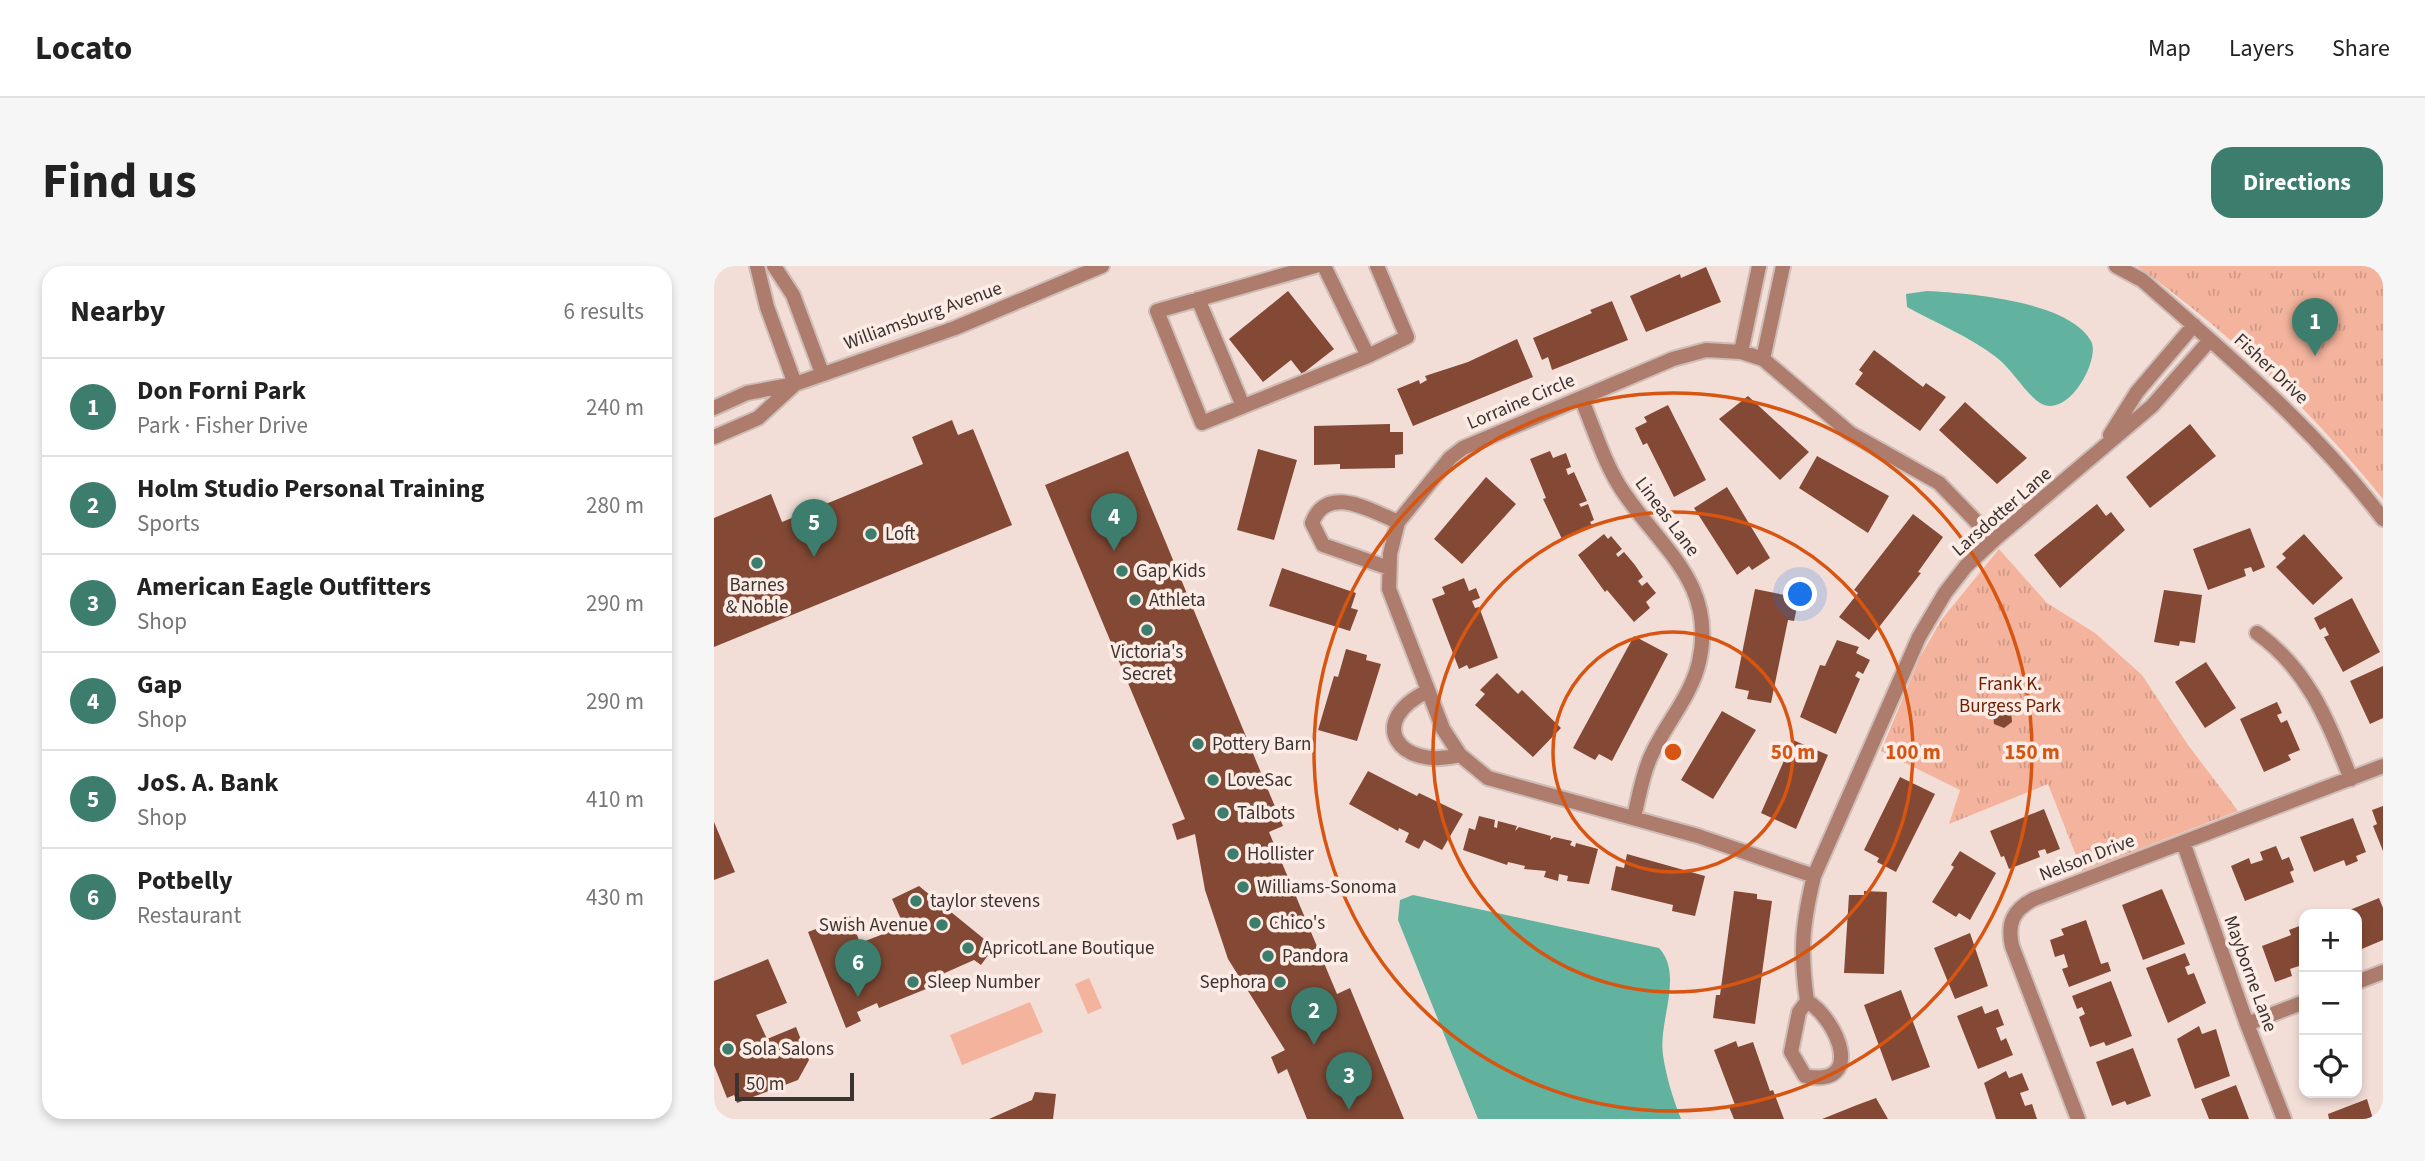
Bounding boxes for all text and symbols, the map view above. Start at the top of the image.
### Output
text: Locato [35,25,132,72]
text: Map [2148,31,2191,66]
text: Layers [2229,31,2294,66]
text: Share [2332,31,2390,66]
text: Find us [42,147,197,217]
button: Directions [2211,147,2383,218]
street label: Williamsburg Avenue [840,275,1006,357]
text: Nearby [70,290,165,333]
text: 6 results [564,295,644,328]
pin: 1 [2292,298,2338,356]
street label: Fisher Drive [2228,327,2314,411]
street label: Lorraine Circle [1463,367,1579,437]
text: Don Forni Park [137,372,306,409]
text: 1 [87,391,99,424]
text: 240 m [586,391,644,424]
text: Park · Fisher Drive [137,409,308,442]
street label: Larsdotter Lane [1946,461,2058,563]
text: Holm Studio Personal Training [137,470,484,507]
street label: Lineas Lane [1628,472,1706,562]
text: 2 [87,489,99,522]
text: 280 m [586,489,644,522]
pin: 4 [1091,493,1137,551]
pin: 5 [791,499,837,557]
text: Sports [137,507,200,540]
place label: Loft [885,521,916,548]
marker: Loft [863,526,879,542]
marker: Barnes & Noble [749,555,765,571]
place label: Gap Kids [1136,558,1206,585]
marker: Gap Kids [1114,563,1130,579]
text: American Eagle Outfitters [137,568,431,605]
place label: Barnes & Noble [726,572,788,621]
your location [1783,577,1817,611]
text: 3 [87,587,99,620]
text: 290 m [586,587,644,620]
place label: Athleta [1149,587,1206,614]
marker: Athleta [1127,592,1143,608]
text: Shop [137,605,187,638]
marker: Victoria's Secret [1139,622,1155,638]
place label: Victoria's Secret [1111,639,1183,688]
text: Gap [137,666,182,703]
park label: Frank K. Burgess Park [1959,671,2062,720]
text: 4 [87,685,99,718]
text: 290 m [586,685,644,718]
text: Shop [137,703,187,736]
place label: Pottery Barn [1212,731,1311,758]
marker: Pottery Barn [1190,736,1206,752]
text: 50 m [1771,737,1815,767]
text: 100 m [1885,737,1941,767]
text: 150 m [2004,737,2060,767]
centre of rings [1661,740,1685,764]
text: JoS. A. Bank [137,764,279,801]
place label: LoveSac [1227,767,1293,794]
marker: LoveSac [1205,772,1221,788]
text: 5 [87,783,99,816]
text: 410 m [586,783,644,816]
place label: Talbots [1237,800,1295,827]
text: Shop [137,801,187,834]
marker: Talbots [1215,805,1231,821]
street label: Nelson Drive [2035,827,2139,889]
place label: Hollister [1247,841,1314,868]
marker: Hollister [1225,846,1241,862]
text: Potbelly [137,862,232,899]
place label: Williams-Sonoma [1257,874,1397,901]
marker: Williams-Sonoma [1235,879,1251,895]
text: 6 [87,881,99,914]
text: 430 m [586,881,644,914]
place label: taylor stevens [930,888,1040,915]
marker: taylor stevens [908,893,924,909]
text: Restaurant [137,899,241,932]
map controls [2299,909,2362,1098]
button: + [2299,909,2362,972]
place label: Chico's [1269,910,1325,937]
place label: Swish Avenue [819,912,928,939]
street label: Mayborne Lane [2216,912,2284,1036]
marker: Chico's [1247,915,1263,931]
marker: Swish Avenue [934,917,950,933]
place label: ApricotLane Boutique [982,935,1154,962]
pin: 6 [835,939,881,997]
marker: ApricotLane Boutique [960,940,976,956]
place label: Pandora [1282,943,1348,970]
marker: Pandora [1260,948,1276,964]
place label: Sleep Number [927,969,1040,996]
place label: Sephora [1200,969,1266,996]
button: − [2299,972,2362,1035]
marker: Sleep Number [905,974,921,990]
marker: Sephora [1272,974,1288,990]
pin: 2 [1291,987,1337,1045]
button: locate [2299,1035,2362,1098]
place label: Sola Salons [742,1036,834,1063]
marker: Sola Salons [720,1041,736,1057]
pin: 3 [1326,1052,1372,1110]
scale bar [735,1070,854,1102]
text: 50 m [746,1071,784,1098]

